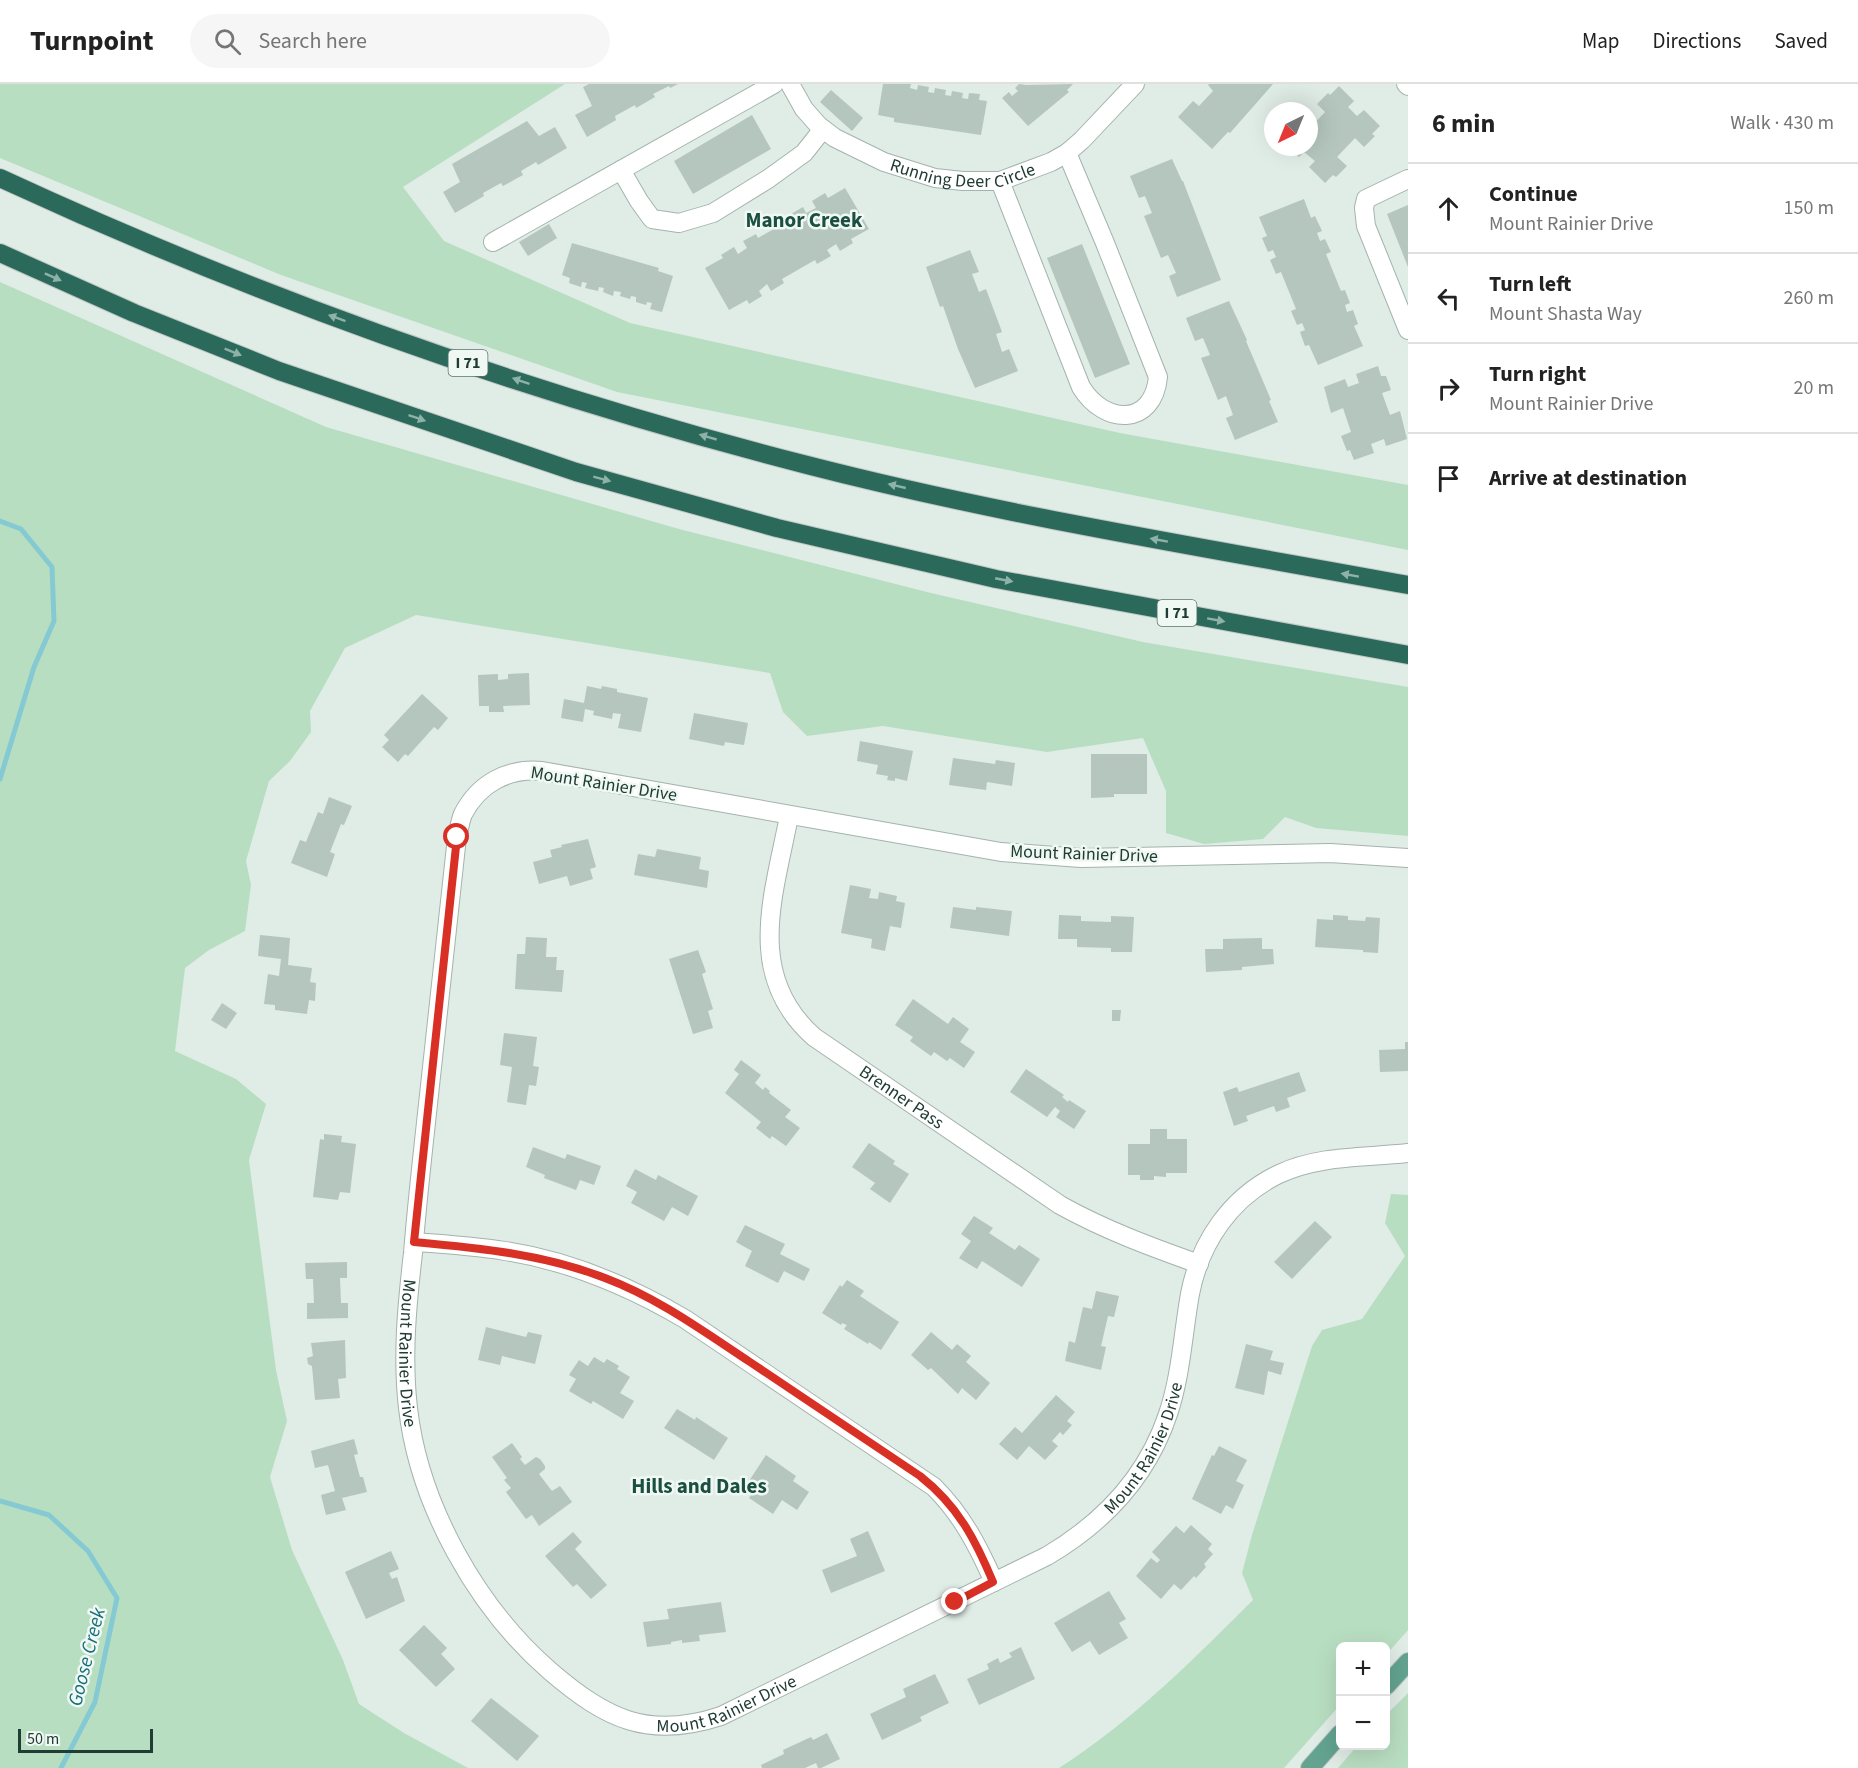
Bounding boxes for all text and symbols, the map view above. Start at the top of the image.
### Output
search box [190,14,610,68]
text: Turnpoint [30,21,154,61]
icon: search [211,25,244,58]
text: Search here [259,25,367,57]
text: Map [1582,26,1620,56]
text: Directions [1653,26,1741,56]
text: Saved [1774,26,1828,56]
north arrow [1264,102,1318,156]
text: 6 min [1432,105,1495,142]
text: Walk · 430 m [1730,109,1834,137]
street label: Running Deer Circle [887,152,1039,194]
text: Continue [1489,178,1578,210]
icon: ahead [1432,192,1465,225]
text: 150 m [1784,194,1834,222]
district label: Manor Creek [746,205,863,235]
text: Mount Rainier Drive [1489,210,1653,238]
text: Turn left [1489,268,1571,300]
one-way arrow [45,272,63,282]
icon: left [1432,282,1465,315]
text: 260 m [1784,284,1834,312]
text: Mount Shasta Way [1489,300,1642,328]
one-way arrow [328,312,346,322]
one-way arrow [224,348,242,357]
road number: I 71 [448,350,488,376]
text: Turn right [1489,358,1586,390]
icon: right [1432,372,1465,405]
text: 20 m [1794,374,1834,402]
one-way arrow [512,376,530,386]
text: Mount Rainier Drive [1489,390,1653,418]
one-way arrow [408,414,426,424]
one-way arrow [699,432,717,442]
icon: arrive [1432,462,1465,495]
text: Arrive at destination [1489,462,1687,494]
one-way arrow [593,475,611,484]
one-way arrow [887,480,906,490]
one-way arrow [1149,535,1168,544]
one-way arrow [1341,570,1360,579]
one-way arrow [995,576,1014,585]
road number: I 71 [1158,600,1196,626]
one-way arrow [1207,616,1226,625]
street label: Mount Rainier Drive [529,760,679,808]
route start [443,823,469,849]
street label: Mount Rainier Drive [1010,839,1158,869]
street label: Brenner Pass [854,1059,949,1135]
street label: Mount Rainier Drive [393,1278,423,1429]
street label: Mount Rainier Drive [1098,1380,1189,1519]
district label: Hills and Dales [631,1471,767,1501]
route end [941,1588,967,1614]
water label: Goose Creek [61,1604,113,1709]
map controls [1336,1642,1390,1750]
button: + [1336,1642,1390,1696]
street label: Mount Rainier Drive [656,1668,801,1739]
button: − [1336,1696,1390,1750]
scale bar [18,1726,153,1754]
text: 50 m [27,1728,59,1750]

